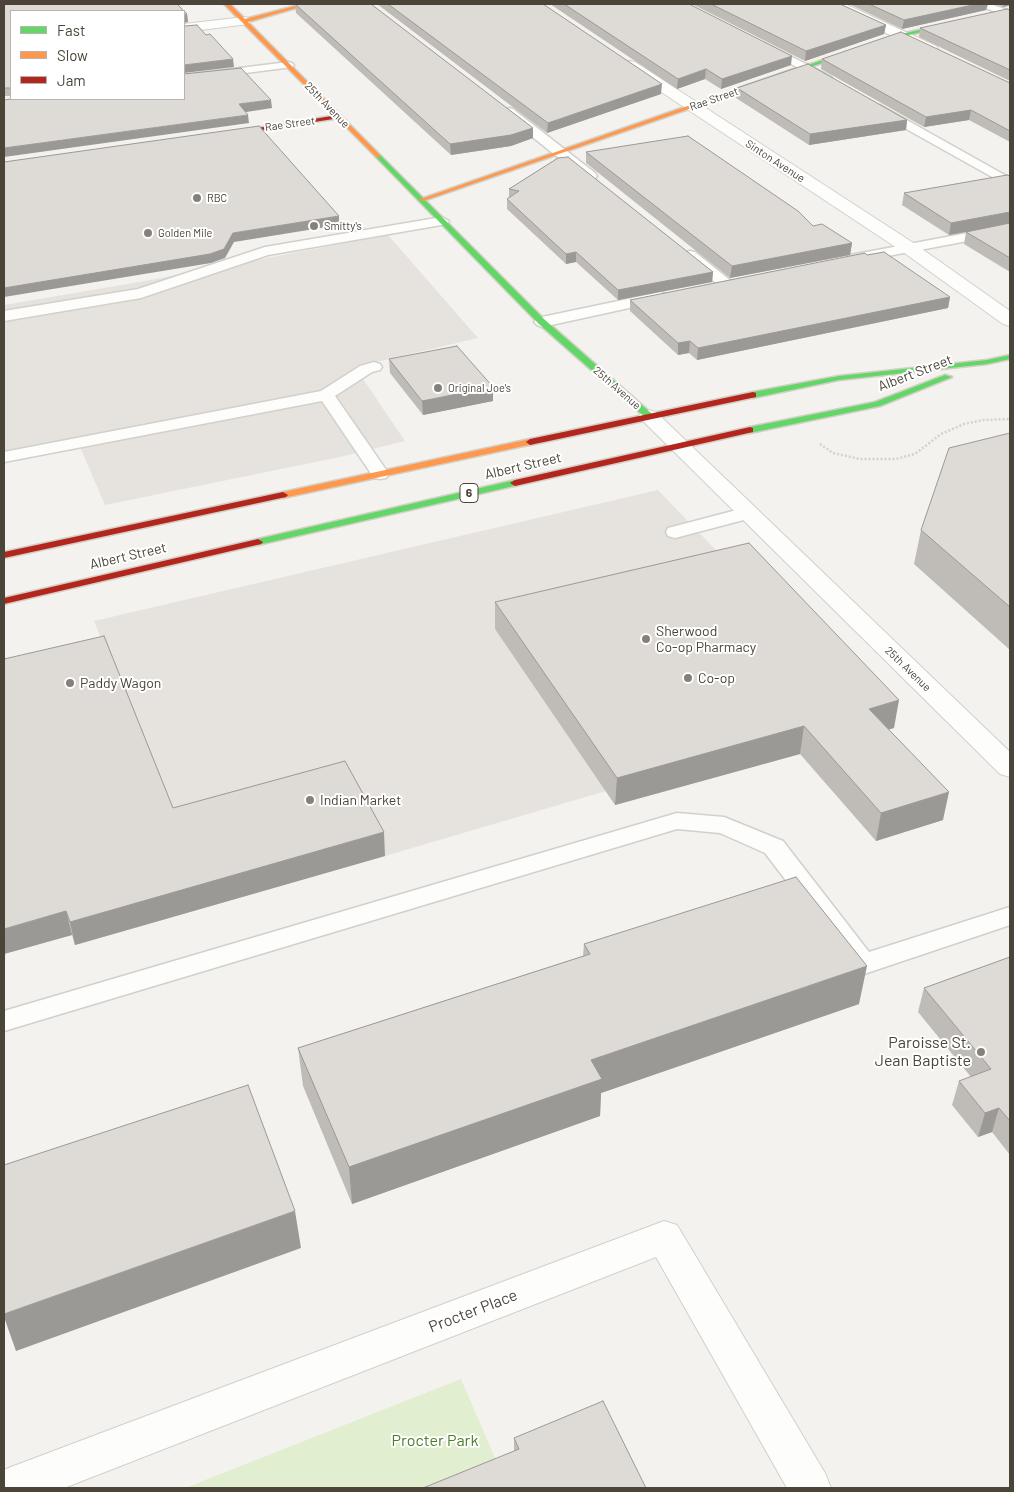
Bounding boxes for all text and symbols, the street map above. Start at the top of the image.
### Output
legend [10,10,185,100]
text: Fast [57,21,85,39]
text: Slow [57,46,88,64]
text: Jam [57,71,86,89]
street label: 25th Avenue [302,79,352,131]
street label: Rae Street [688,85,740,113]
street label: Rae Street [264,114,316,134]
street label: Sinton Avenue [743,137,807,185]
place label: RBC [207,191,227,205]
marker: RBC [191,192,203,204]
place label: Smitty's [324,219,362,233]
marker: Smitty's [308,220,320,232]
place label: Golden Mile [158,226,212,240]
marker: Golden Mile [142,227,154,239]
street label: Albert Street [876,351,954,395]
street label: 25th Avenue [591,364,643,412]
place label: Original Joe's [448,381,511,395]
marker: Original Joe's [432,382,444,394]
street label: Albert Street [483,449,563,483]
road number: 6 [460,483,478,502]
street label: Albert Street [88,539,168,573]
place label: Sherwood Co-op Pharmacy [656,623,756,656]
marker: Sherwood Co-op Pharmacy [640,633,652,645]
street label: 25th Avenue [882,644,934,694]
place label: Co-op [698,670,735,686]
marker: Co-op [682,672,694,684]
place label: Paddy Wagon [80,675,161,691]
marker: Paddy Wagon [64,677,76,689]
place label: Indian Market [320,792,401,808]
marker: Indian Market [304,794,316,806]
place label: Paroisse St. Jean Baptiste [875,1033,971,1071]
marker: Paroisse St. Jean Baptiste [975,1046,987,1058]
street label: Procter Place [426,1285,520,1337]
park label: Procter Park [392,1431,478,1451]

